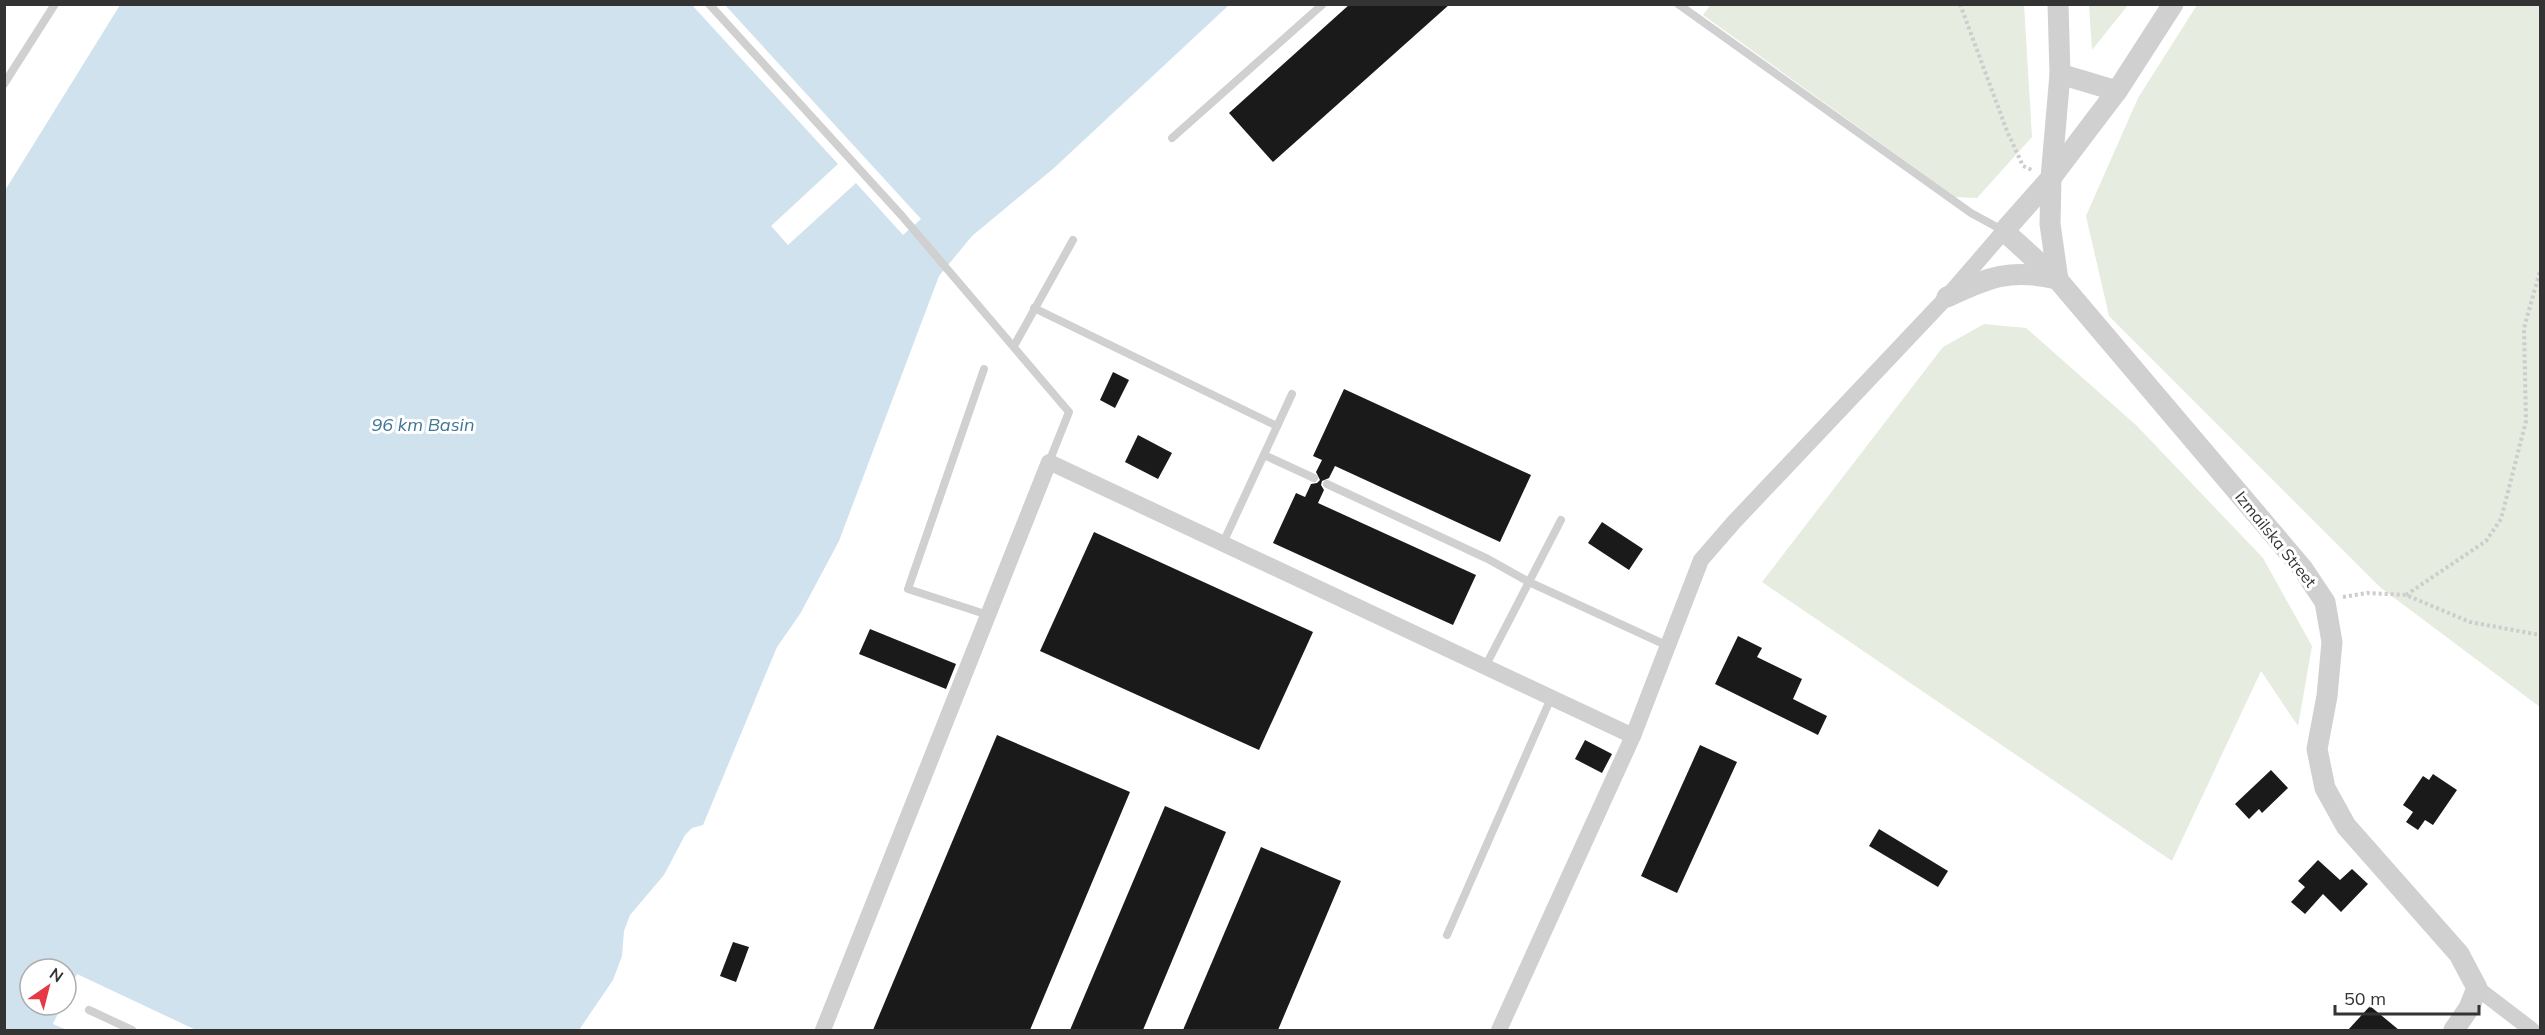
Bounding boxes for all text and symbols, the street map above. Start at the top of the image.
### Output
water label: 96 km Basin [372,413,474,436]
street label: Izmailska Street [2231,487,2321,591]
north arrow [18,957,78,1017]
text: N [46,963,67,986]
scale bar [2335,978,2479,1016]
text: 50 m [2344,987,2386,1010]

